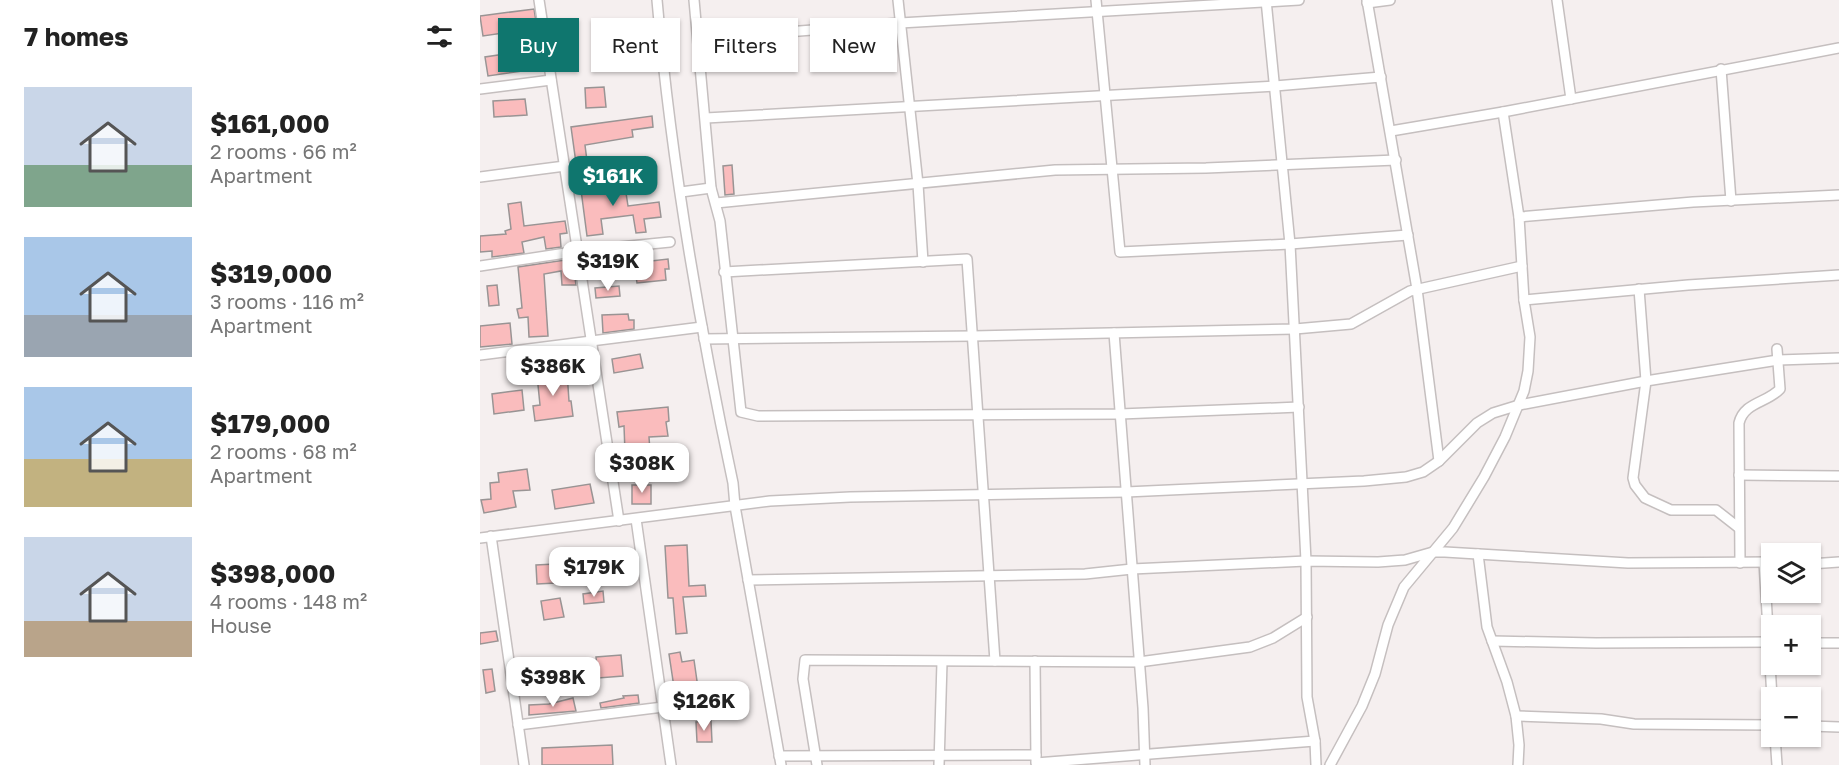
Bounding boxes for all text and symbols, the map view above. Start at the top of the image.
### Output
chip: Buy [498,18,579,72]
chip: Rent [591,18,680,72]
chip: Filters [692,18,798,72]
chip: New [810,18,897,72]
icon: filters [423,20,456,53]
text: 7 homes [24,21,129,52]
text: $161,000 [210,108,330,139]
icon: home [72,111,144,183]
text: 2 rooms · 66 m² [210,139,357,163]
pin: $161K [571,156,655,207]
text: Apartment [210,163,313,187]
text: $161K [582,163,644,187]
pin: $319K [566,241,650,292]
text: $319K [576,248,640,272]
text: $319,000 [210,258,332,289]
icon: home [72,261,144,333]
text: 3 rooms · 116 m² [210,289,364,313]
text: Apartment [210,313,313,337]
pin: $386K [511,346,595,397]
text: $386K [520,353,586,377]
text: $179,000 [210,408,331,439]
icon: home [72,411,144,483]
text: 2 rooms · 68 m² [210,439,357,463]
pin: $308K [600,443,684,494]
text: $308K [609,450,675,474]
text: Apartment [210,463,313,487]
map controls [1761,543,1821,747]
button: layers [1761,543,1821,603]
pin: $179K [552,547,636,598]
text: $179K [563,554,625,578]
text: $398,000 [210,558,335,589]
icon: home [72,561,144,633]
text: 4 rooms · 148 m² [210,589,367,613]
text: House [210,613,272,637]
button: + [1761,615,1821,675]
pin: $398K [511,657,595,708]
text: $398K [520,664,586,688]
pin: $126K [662,681,746,732]
button: − [1761,687,1821,747]
text: $126K [672,688,736,712]

